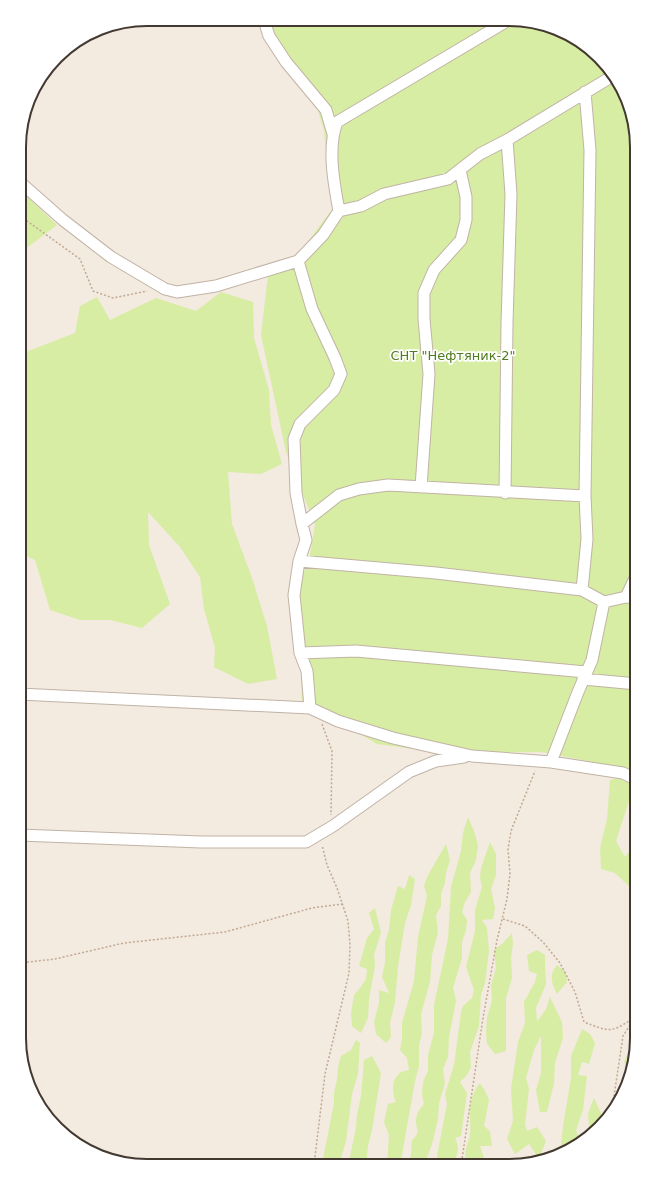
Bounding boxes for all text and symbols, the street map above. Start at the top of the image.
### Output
park label: СНТ "Нефтяник-2" [391,348,515,363]

